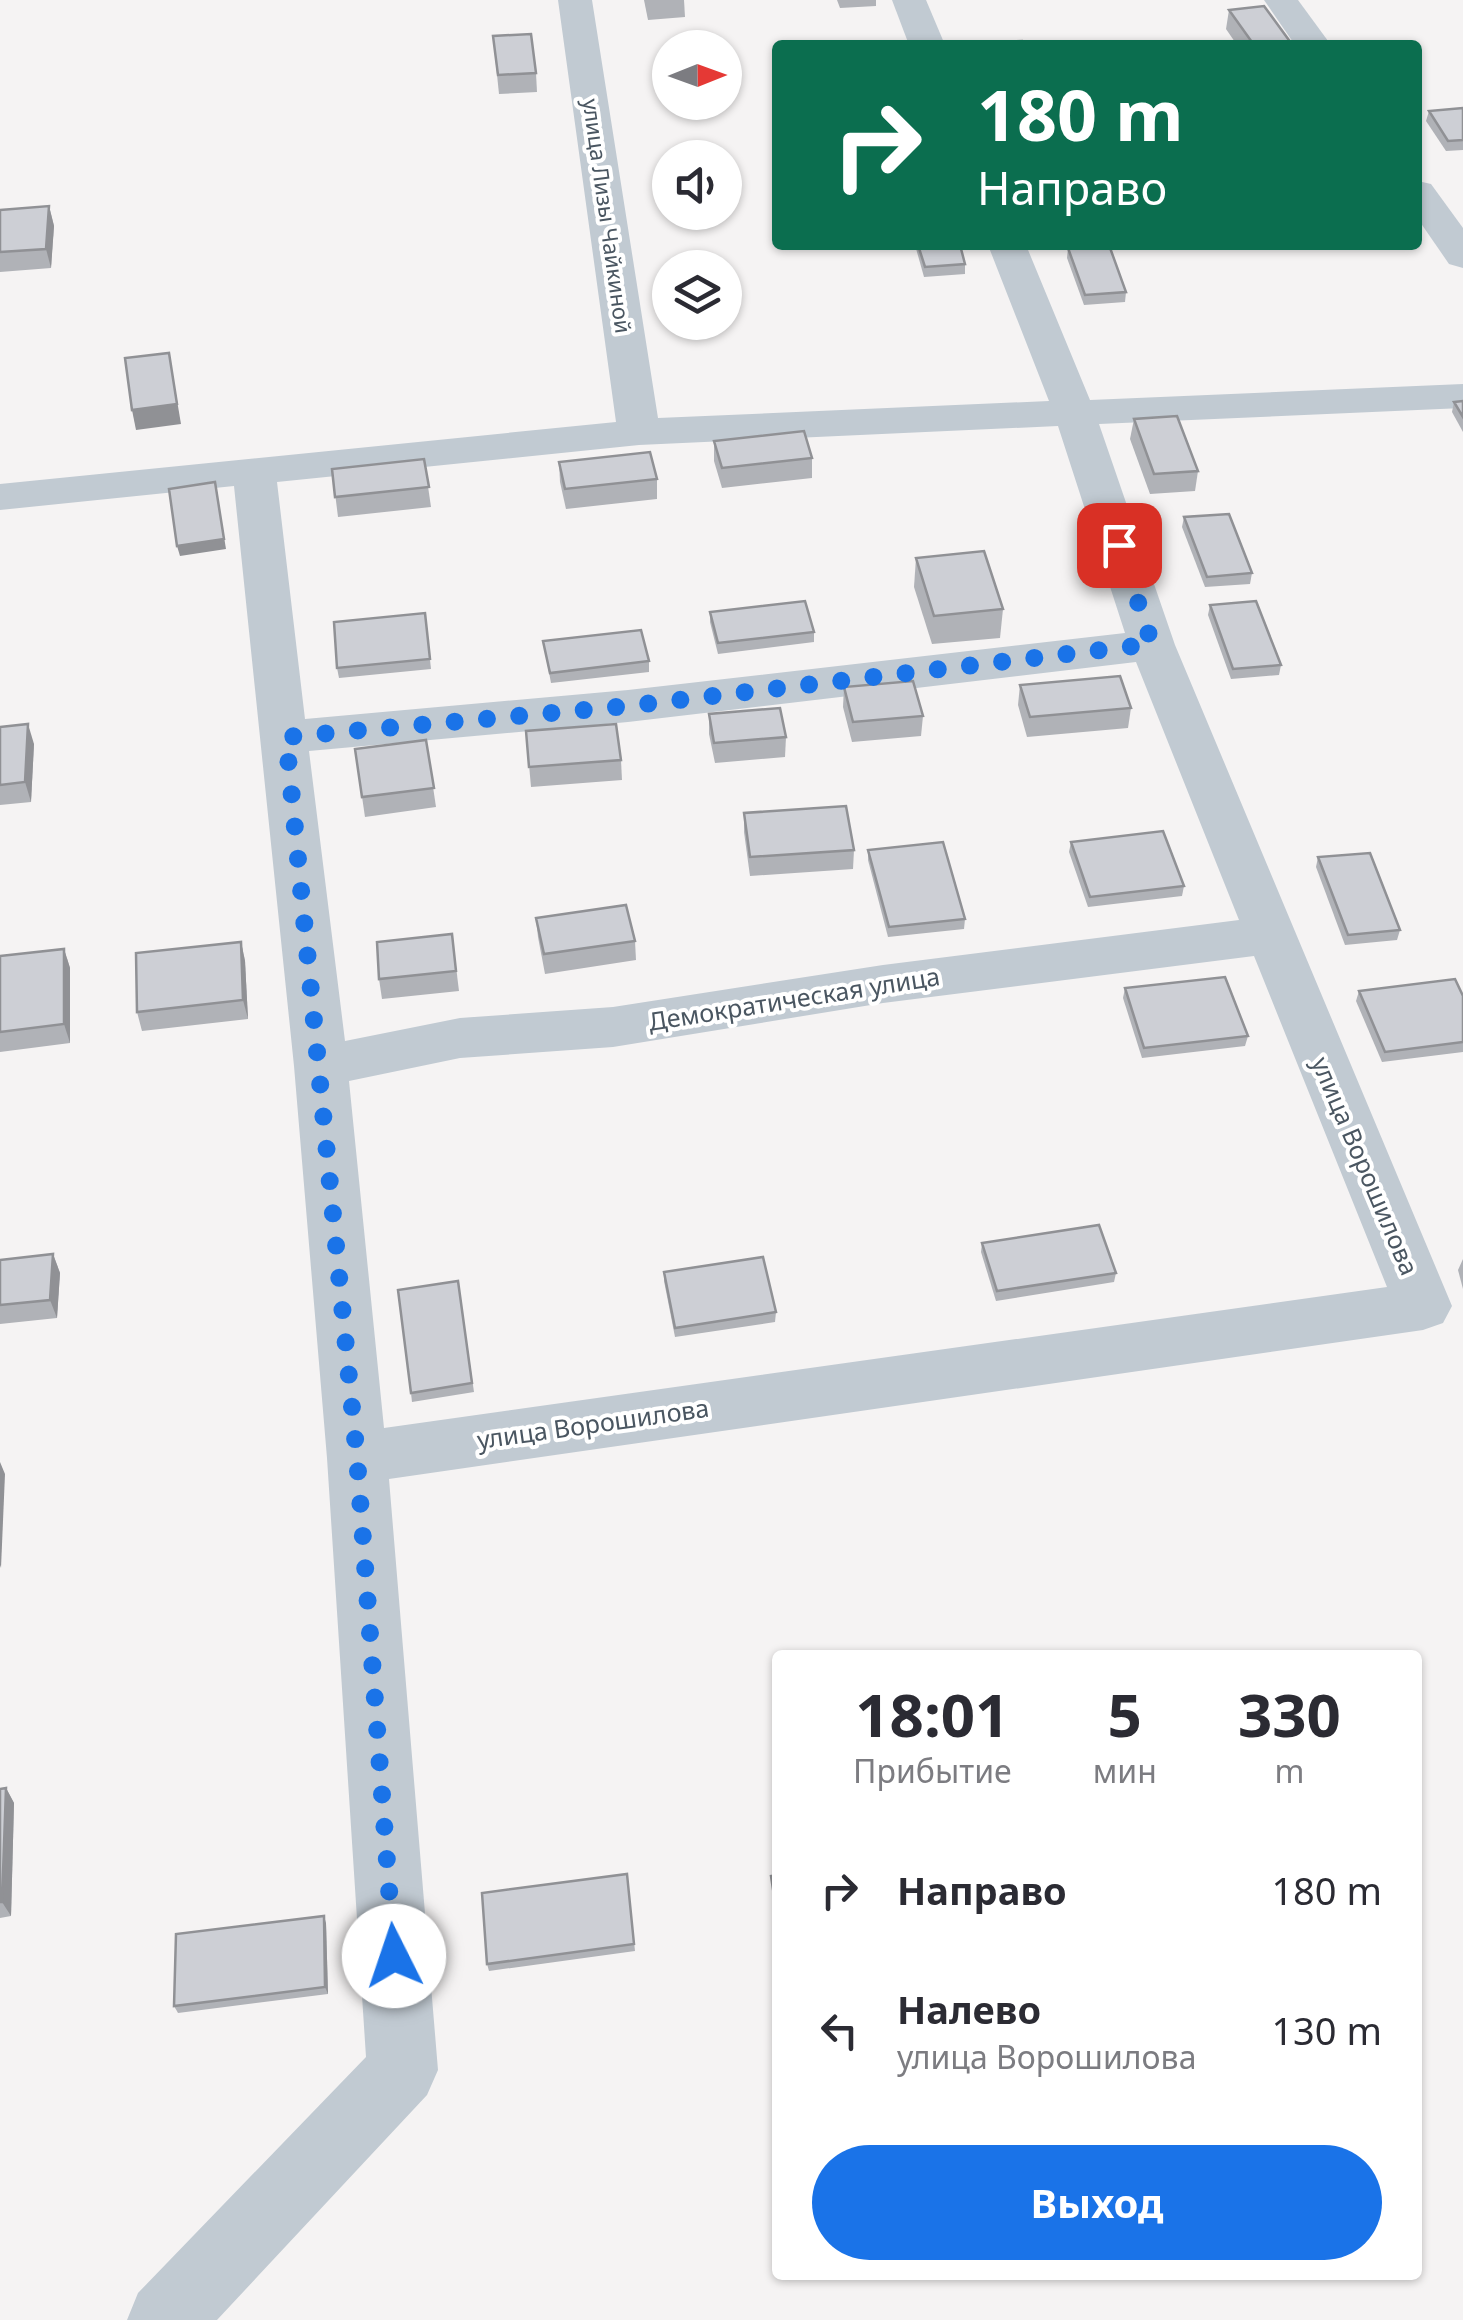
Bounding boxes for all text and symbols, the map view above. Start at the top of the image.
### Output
north arrow [652,30,742,120]
map controls [652,30,742,340]
text: 180 m [977,66,1184,162]
icon: right [812,80,942,210]
street label: улица Лизы Чайкиной [577,97,639,335]
button: sound [652,140,742,230]
text: Направо [977,157,1167,218]
button: layers [652,250,742,340]
pin [1077,503,1162,588]
icon: arrive [1092,518,1147,573]
street label: Демократическая улица [646,958,942,1038]
street label: улица Ворошилова [1305,1051,1427,1280]
street label: улица Ворошилова [475,1390,711,1456]
text: 18:01 [855,1673,1009,1755]
text: 5 [1108,1673,1142,1755]
text: 330 [1238,1673,1341,1755]
text: Прибытие [853,1749,1012,1792]
text: мин [1093,1749,1157,1792]
text: m [1274,1749,1304,1792]
icon: right [812,1863,867,1918]
text: Направо [897,1864,1067,1916]
text: 180 m [1271,1864,1382,1916]
position arrow [342,1904,446,2008]
text: Налево [897,1983,1041,2035]
icon: left [812,2003,867,2058]
text: 130 m [1271,2004,1382,2056]
text: улица Ворошилова [897,2035,1196,2078]
button: Выход [812,2145,1382,2260]

